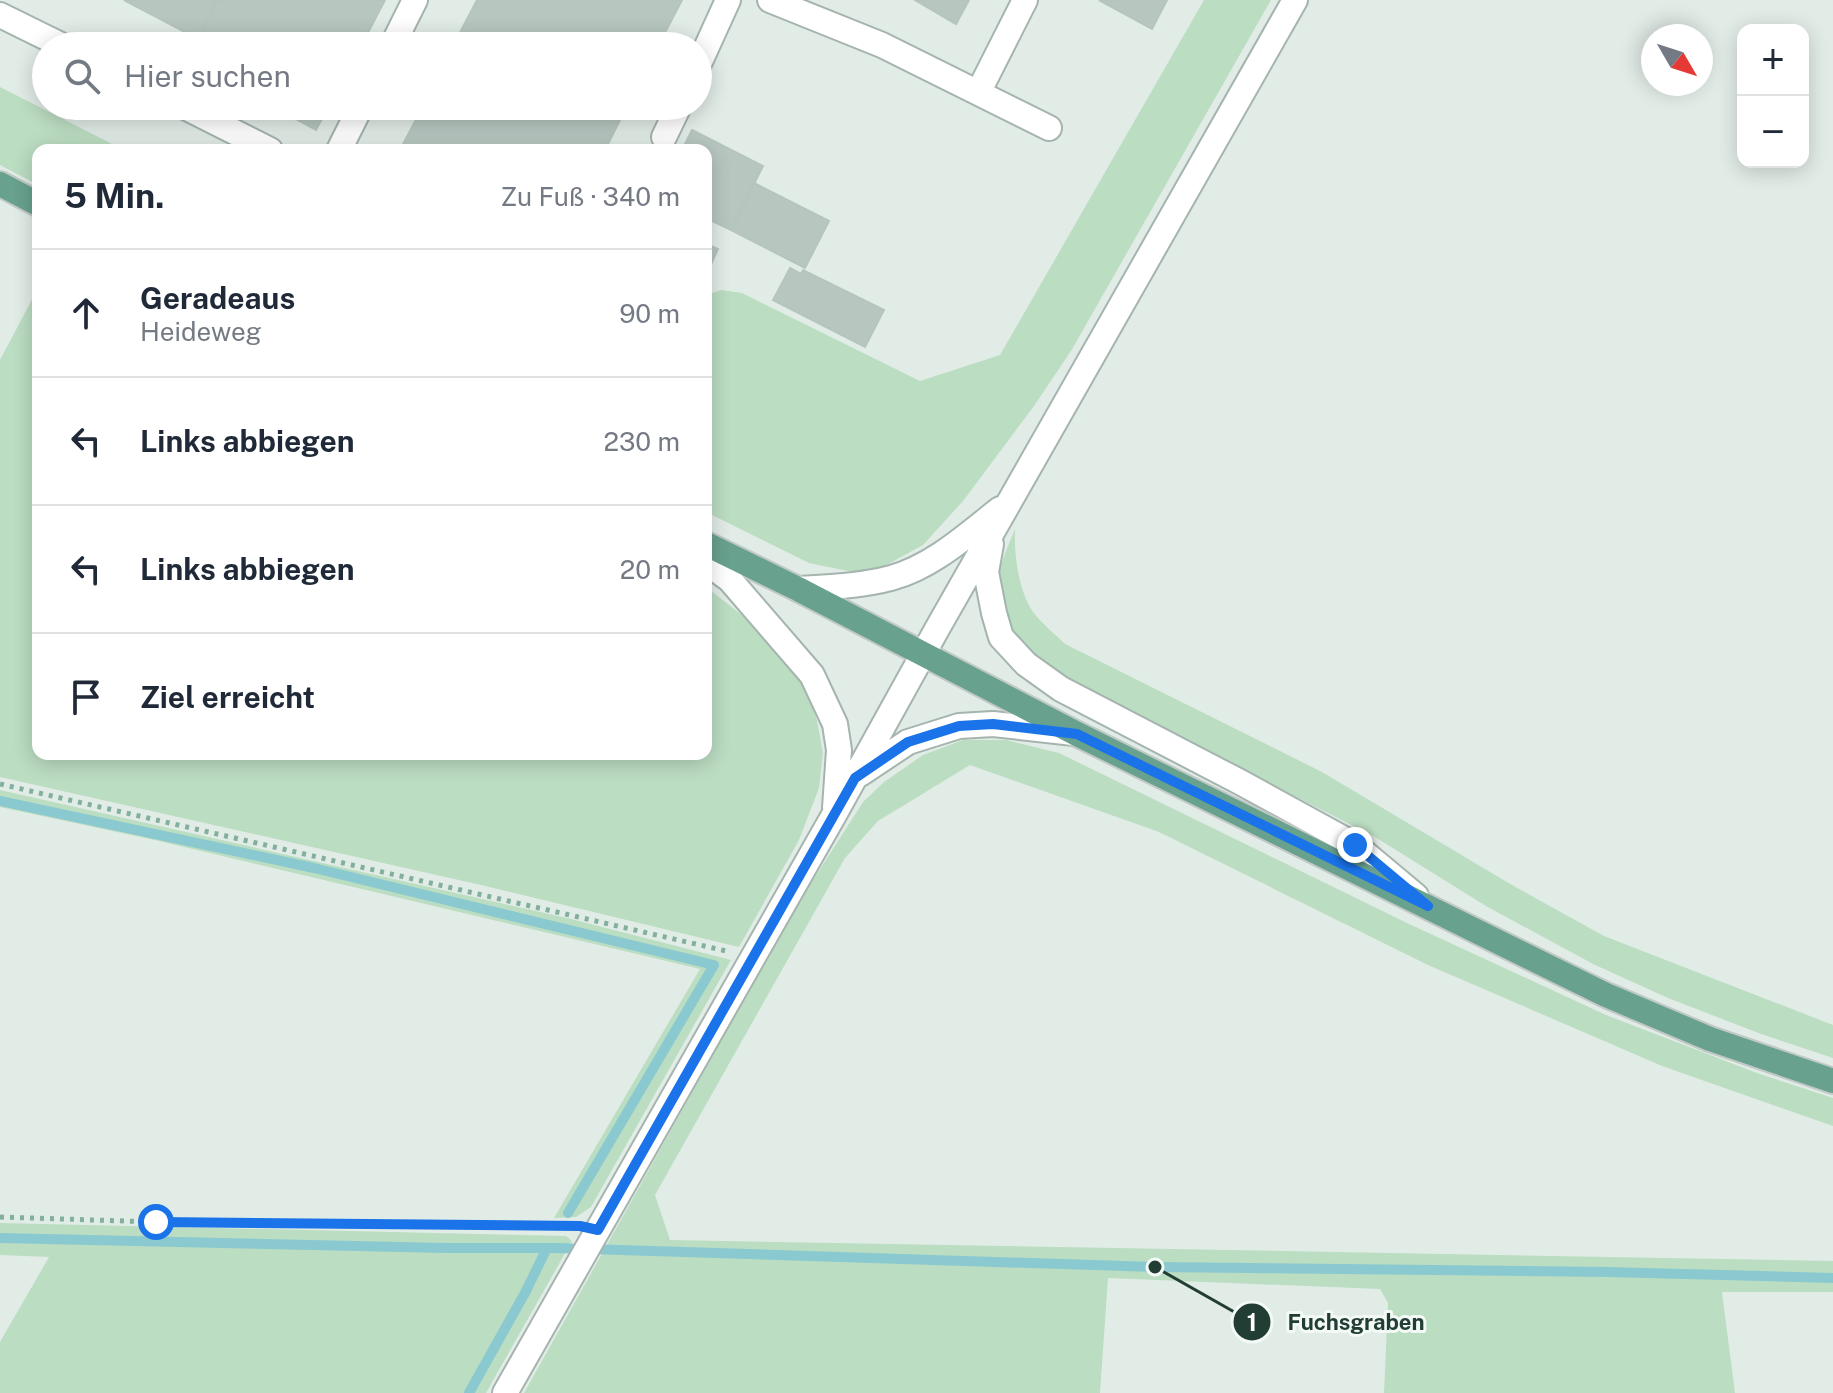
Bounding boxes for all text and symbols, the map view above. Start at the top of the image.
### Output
north arrow [1641,24,1713,96]
map controls [1737,24,1809,168]
button: + [1737,24,1809,96]
search box [32,32,712,120]
icon: search [60,54,104,98]
text: Hier suchen [124,58,291,94]
button: − [1737,96,1809,168]
text: 5 Min. [64,176,164,216]
text: Zu Fuß · 340 m [501,181,680,212]
text: Geradeaus [140,280,295,316]
icon: ahead [64,291,108,335]
text: 90 m [619,298,680,329]
text: Heideweg [140,316,262,347]
icon: left [64,419,108,463]
text: Links abbiegen [140,423,355,459]
text: 230 m [604,426,680,457]
icon: left [64,547,108,591]
text: Links abbiegen [140,551,355,587]
text: 20 m [620,554,680,585]
icon: arrive [64,675,108,719]
text: Ziel erreicht [140,679,315,715]
route end [1337,827,1373,863]
route start [138,1204,174,1240]
callout: Fuchsgraben [1232,1299,1441,1345]
text: 1 [1247,1308,1257,1336]
text: Fuchsgraben [1288,1309,1425,1335]

